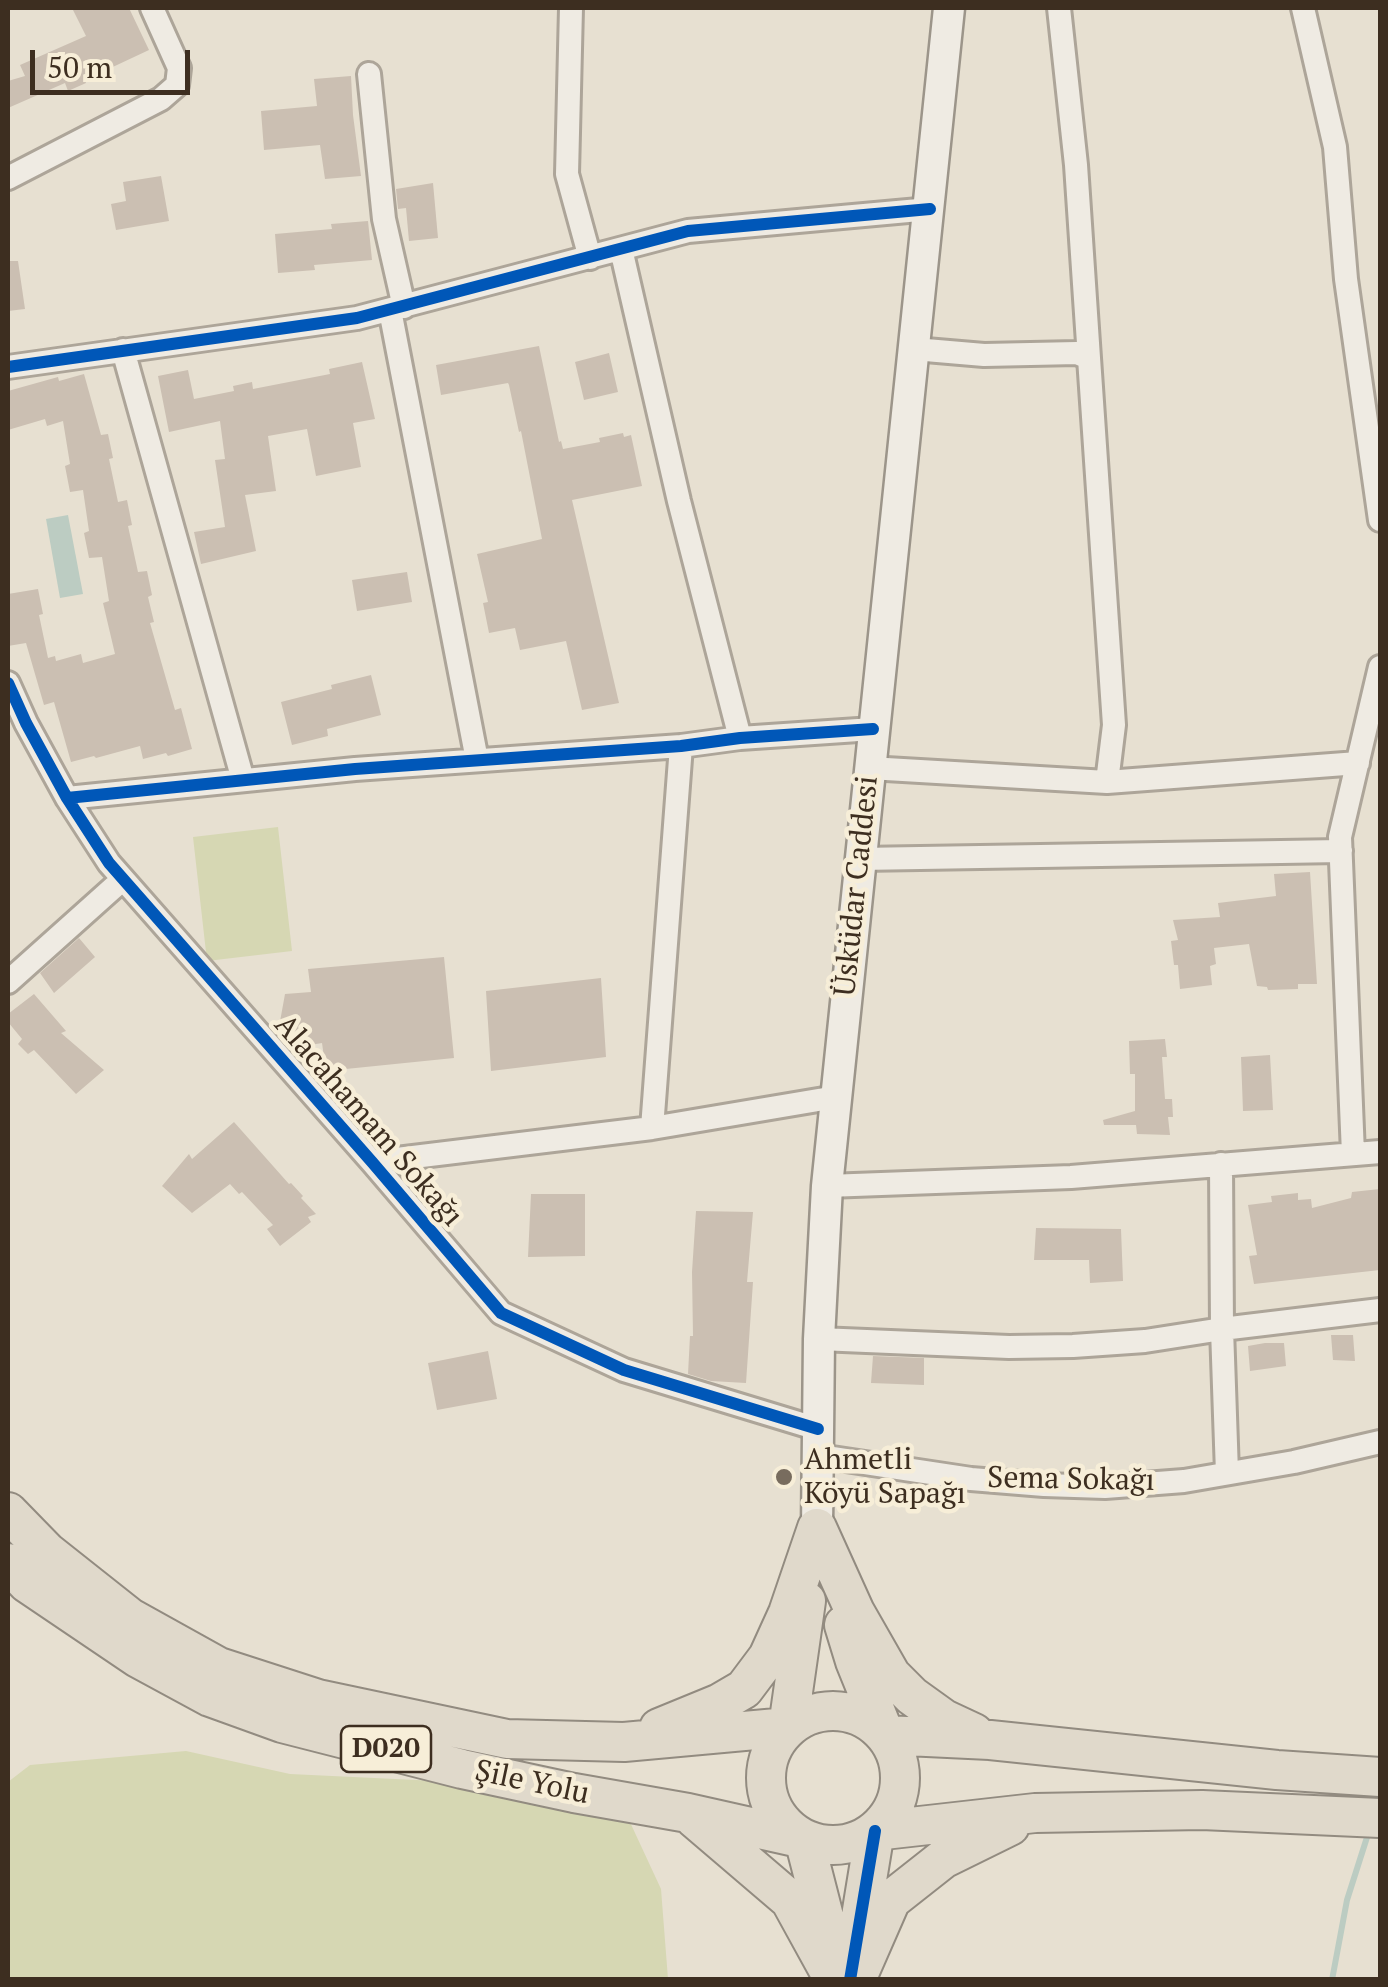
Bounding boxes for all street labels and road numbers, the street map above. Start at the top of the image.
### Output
street label: Üsküdar Caddesi [828,774,886,998]
street label: Alacahamam Sokağı [266,1008,470,1234]
street label: Sema Sokağı [987,1461,1155,1499]
road number: D020 [341,1726,431,1772]
street label: Şile Yolu [472,1753,592,1813]

